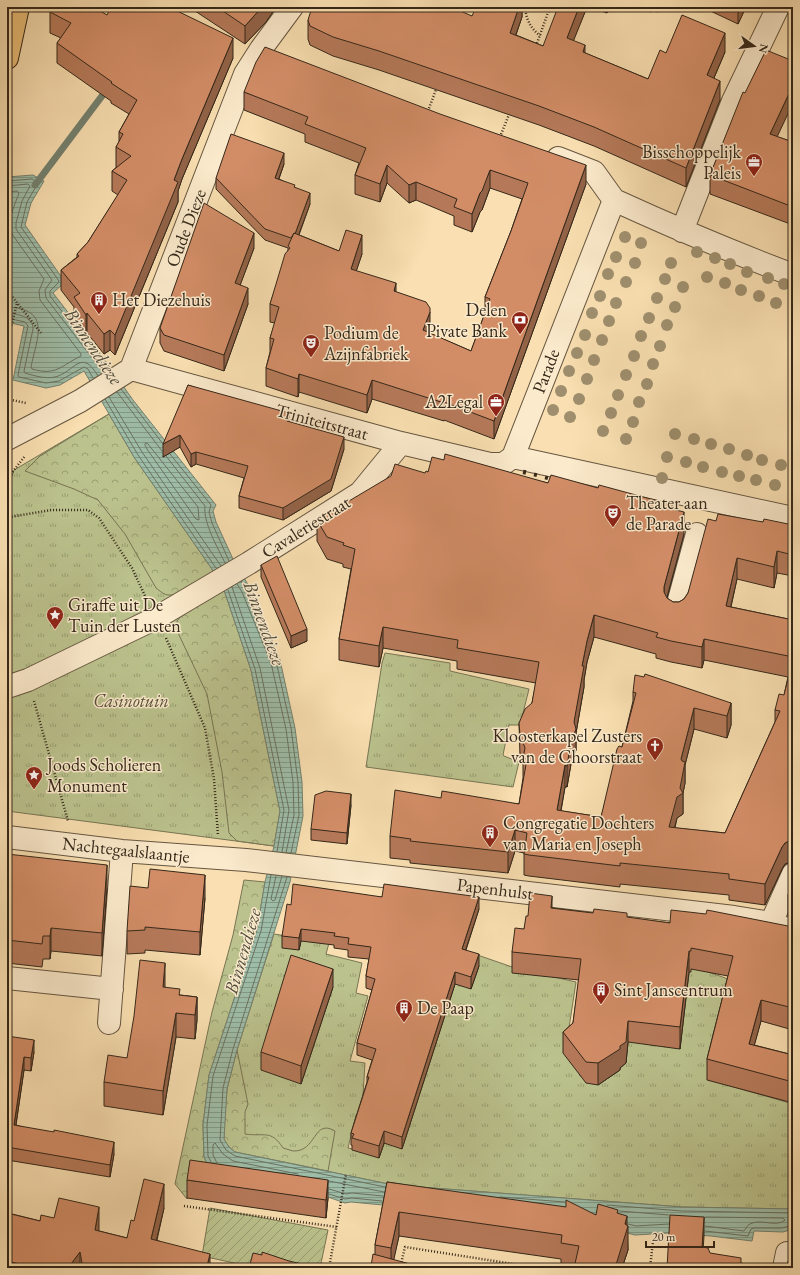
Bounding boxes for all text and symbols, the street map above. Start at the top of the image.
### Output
north arrow [734,26,774,66]
text: N [756,42,772,55]
place label: Bisschoppelijk Paleis [642,140,742,184]
office icon: Bisschoppelijk Paleis [744,152,764,177]
street label: Oude Dieze [160,186,211,270]
place label: Het Diezehuis [112,288,211,311]
building icon: Het Diezehuis [89,290,109,315]
place label: Delen Pivate Bank [426,298,508,342]
water label: Binnendieze [58,302,129,390]
bank icon: Delen Pivate Bank [510,310,530,335]
place label: Podium de Azijnfabriek [323,321,409,365]
theatre icon: Podium de Azijnfabriek [301,333,321,358]
street label: Parade [527,345,564,396]
place label: A2Legal [424,390,483,413]
office icon: A2Legal [486,392,506,417]
street label: Triniteitstraat [273,398,371,445]
street label: Cavaleriestraat [257,490,355,563]
place label: Theater aan de Parade [626,491,708,535]
theatre icon: Theater aan de Parade [603,503,623,528]
water label: Binnendieze [237,577,292,669]
place label: Giraffe uit De Tuin der Lusten [68,593,181,637]
place icon: Giraffe uit De Tuin der Lusten [45,605,65,630]
park label: Casinotuin [93,689,169,712]
place label: Kloosterkapel Zusters van de Choorstraat [493,724,642,768]
church icon: Kloosterkapel Zusters van de Choorstraat [645,736,665,761]
place label: Joods Scholieren Monument [45,753,162,797]
place icon: Joods Scholieren Monument [24,765,44,790]
place label: Congregatie Dochters van Maria en Joseph [503,811,655,855]
building icon: Congregatie Dochters van Maria en Joseph [480,823,500,848]
street label: Nachtegaalslaantje [61,831,191,868]
street label: Papenhulst [456,872,535,905]
water label: Binnendieze [218,905,267,998]
place label: Sint Janscentrum [614,978,733,1001]
building icon: Sint Janscentrum [591,980,611,1005]
place label: De Paap [417,996,474,1019]
building icon: De Paap [394,998,414,1023]
scale bar [646,1223,714,1249]
text: 20 m [652,1229,676,1245]

